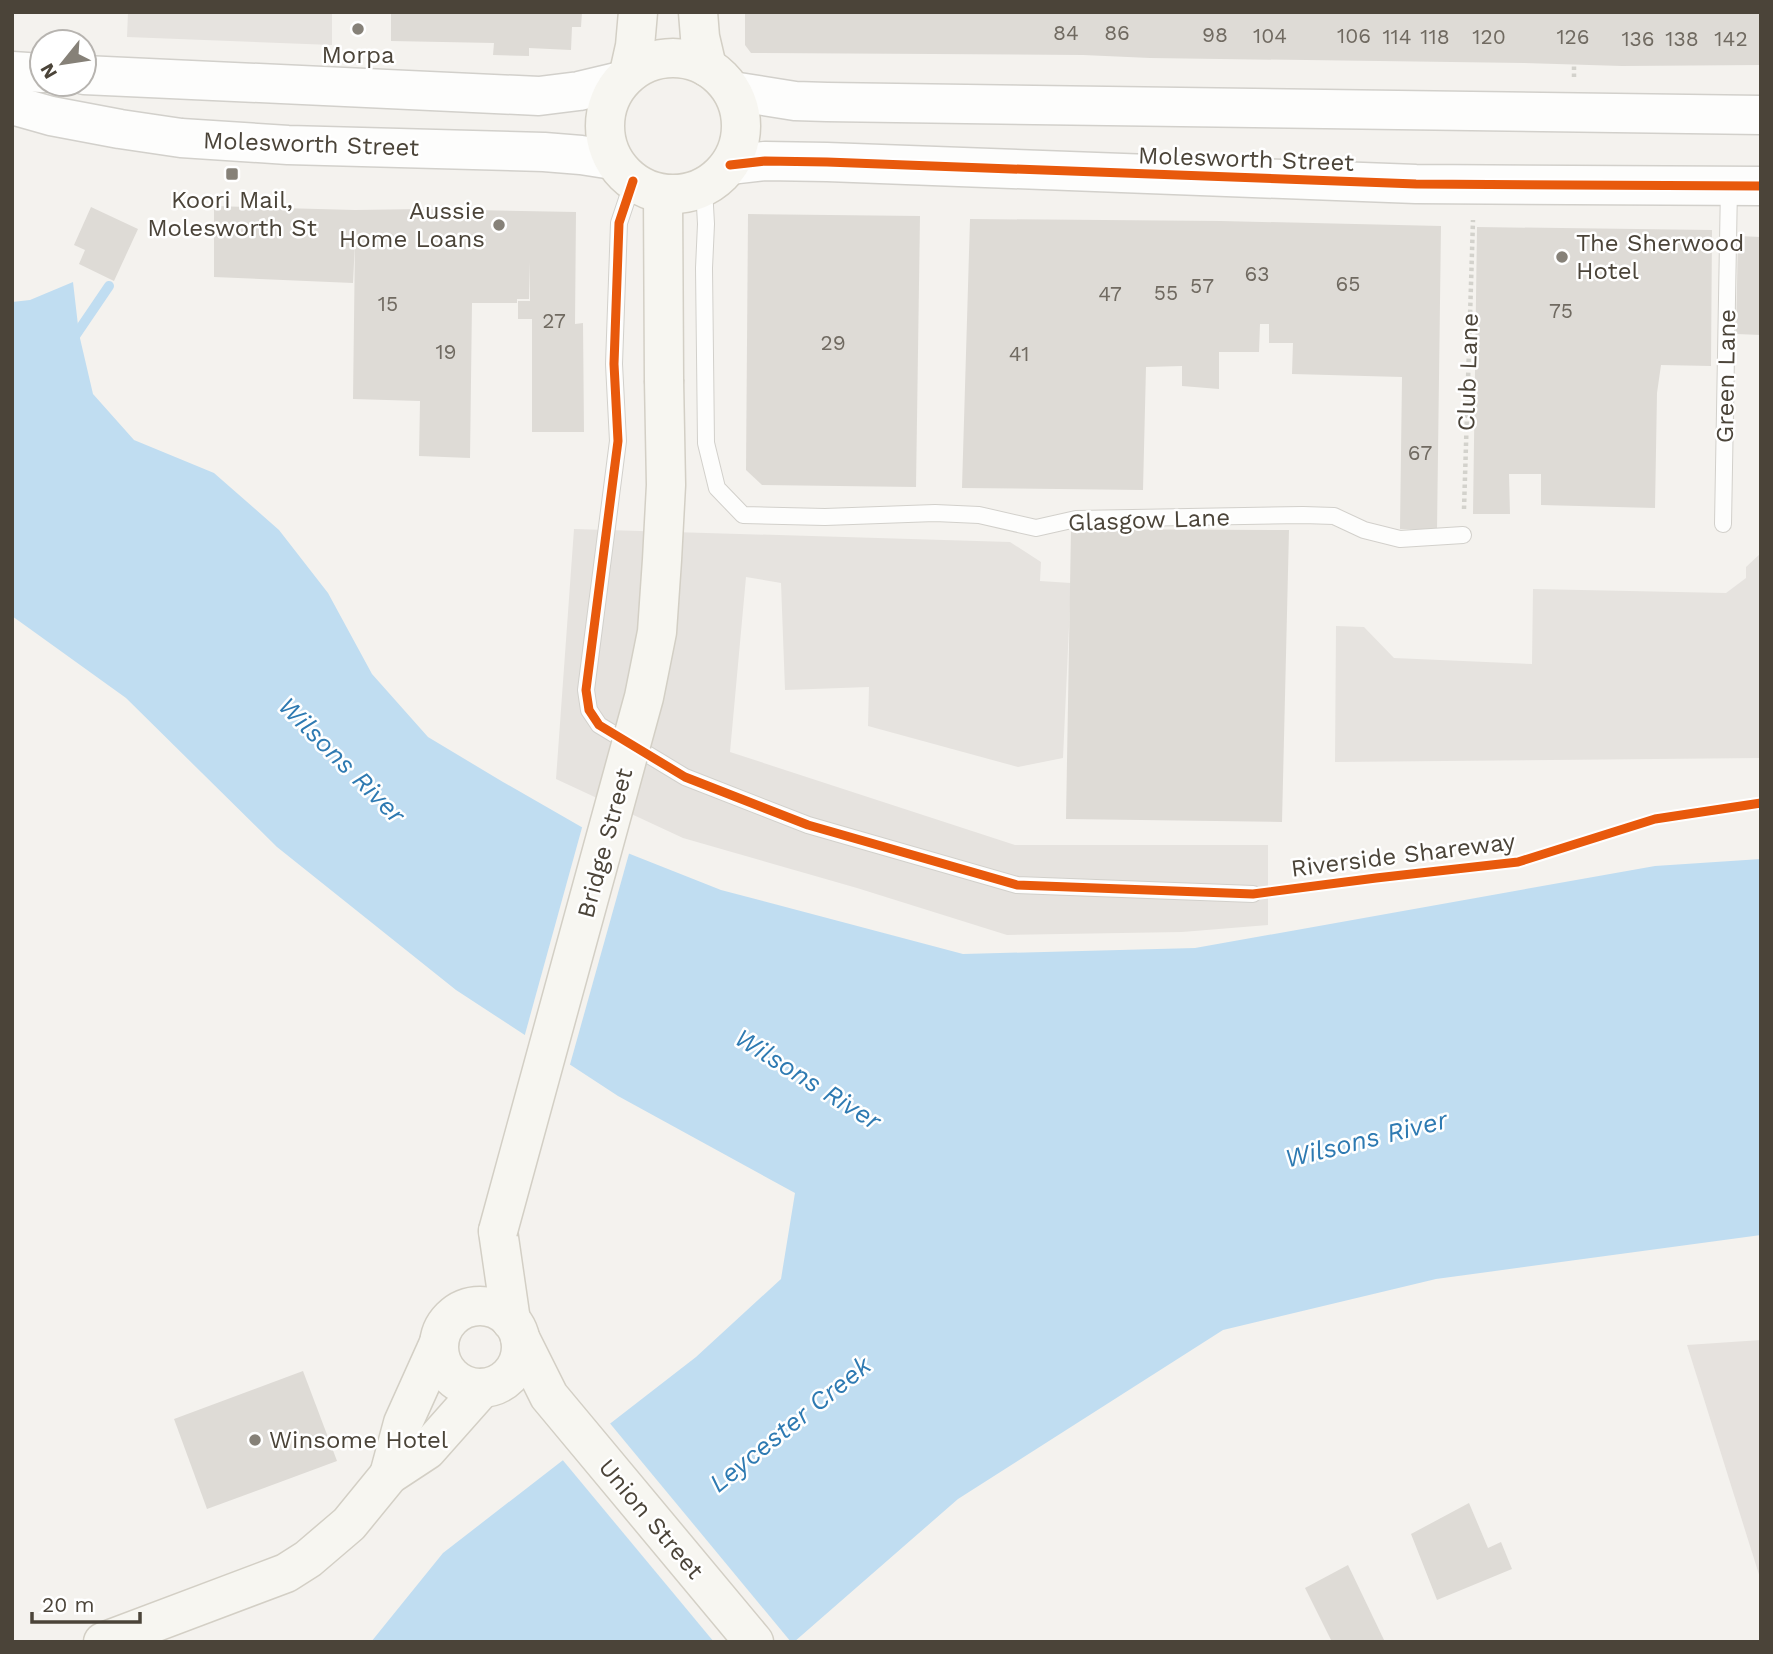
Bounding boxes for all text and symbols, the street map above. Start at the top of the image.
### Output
house number: 84 [1053,20,1079,45]
house number: 86 [1104,20,1130,45]
marker: Morpa [350,21,366,37]
house number: 98 [1202,22,1228,47]
house number: 104 [1253,23,1287,48]
house number: 106 [1337,23,1371,48]
house number: 114 [1382,24,1412,49]
house number: 118 [1420,24,1450,49]
house number: 120 [1472,24,1506,49]
house number: 126 [1556,24,1590,49]
house number: 136 [1621,26,1655,51]
house number: 138 [1665,26,1699,51]
house number: 142 [1714,26,1748,51]
north arrow [28,28,98,98]
place label: Morpa [321,41,395,69]
text: N [35,59,62,83]
street label: Molesworth Street [202,126,420,162]
street label: Molesworth Street [1137,141,1355,177]
marker: Koori Mail, Molesworth St [224,166,240,182]
place label: Koori Mail, Molesworth St [147,186,317,242]
place label: Aussie Home Loans [339,197,485,253]
marker: Aussie Home Loans [491,217,507,233]
place label: The Sherwood Hotel [1576,229,1744,285]
marker: The Sherwood Hotel [1554,249,1570,265]
house number: 63 [1244,261,1270,286]
house number: 65 [1336,271,1361,296]
house number: 57 [1190,273,1214,298]
house number: 55 [1154,280,1178,305]
house number: 47 [1098,281,1122,306]
house number: 15 [378,291,398,316]
house number: 75 [1549,298,1573,323]
house number: 27 [542,308,566,333]
street label: Green Lane [1711,309,1741,443]
street label: Club Lane [1452,312,1484,432]
house number: 29 [820,330,846,355]
house number: 19 [435,339,457,364]
house number: 41 [1009,341,1029,366]
house number: 67 [1408,440,1432,465]
street label: Glasgow Lane [1068,503,1230,537]
water label: Wilsons River [273,691,412,830]
street label: Bridge Street [572,765,638,921]
street label: Riverside Shareway [1289,827,1517,883]
water label: Wilsons River [729,1022,887,1136]
water label: Wilsons River [1282,1104,1451,1174]
water label: Leycester Creek [703,1349,877,1498]
place label: Winsome Hotel [269,1426,449,1454]
marker: Winsome Hotel [247,1432,263,1448]
street label: Union Street [593,1453,709,1585]
scale bar [32,1580,140,1624]
text: 20 m [42,1592,94,1617]

